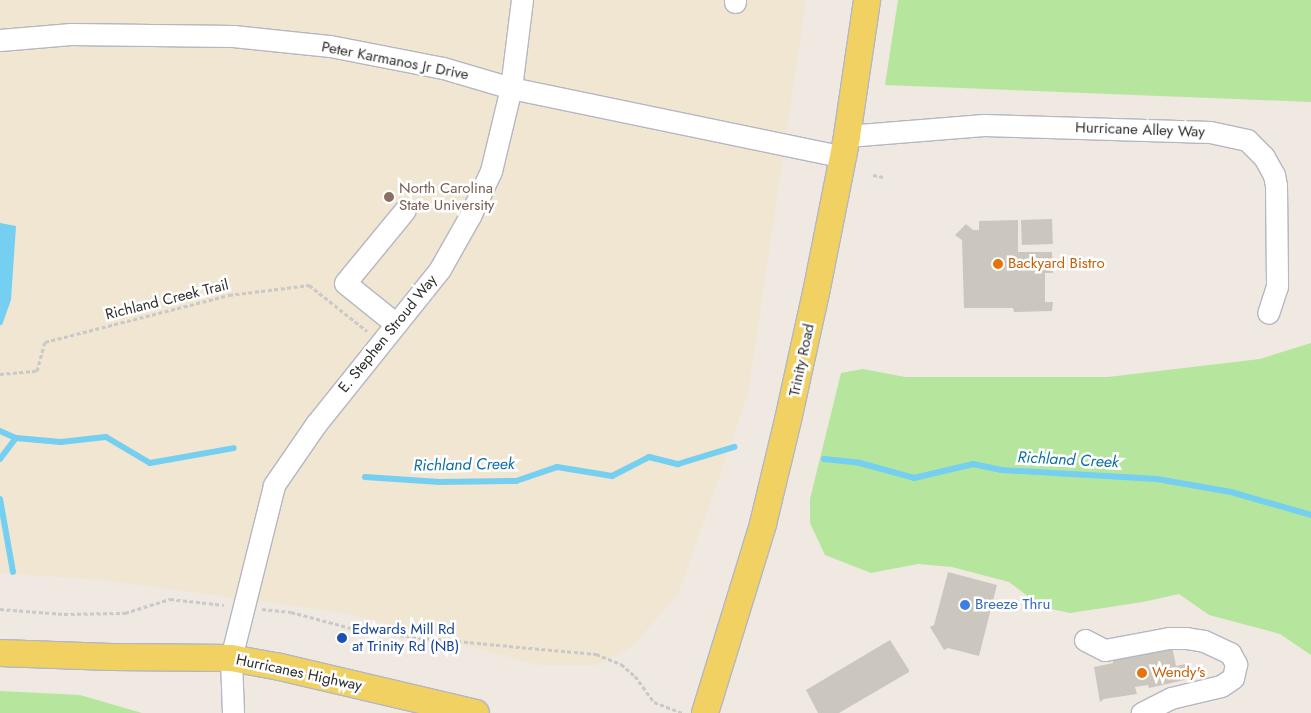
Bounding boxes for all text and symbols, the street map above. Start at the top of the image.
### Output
street label: Peter Karmanos Jr Drive [320,38,470,84]
street label: Hurricane Alley Way [1075,119,1205,141]
place label: North Carolina State University [399,179,494,214]
marker: North Carolina State University [383,191,395,203]
place label: Backyard Bistro [1008,255,1105,273]
marker: Backyard Bistro [992,258,1004,270]
street label: E. Stephen Stroud Way [335,272,441,396]
street label: Richland Creek Trail [104,276,230,324]
street label: Trinity Road [786,322,818,398]
water label: Richland Creek [1017,448,1119,472]
water label: Richland Creek [413,455,515,475]
place label: Breeze Thru [975,596,1050,614]
marker: Breeze Thru [959,599,971,611]
place label: Edwards Mill Rd at Trinity Rd (NB) [352,620,459,655]
marker: Edwards Mill Rd at Trinity Rd (NB) [336,632,348,644]
street label: Hurricanes Highway [234,651,364,695]
place label: Wendy's [1152,664,1205,682]
marker: Wendy's [1136,667,1148,679]

